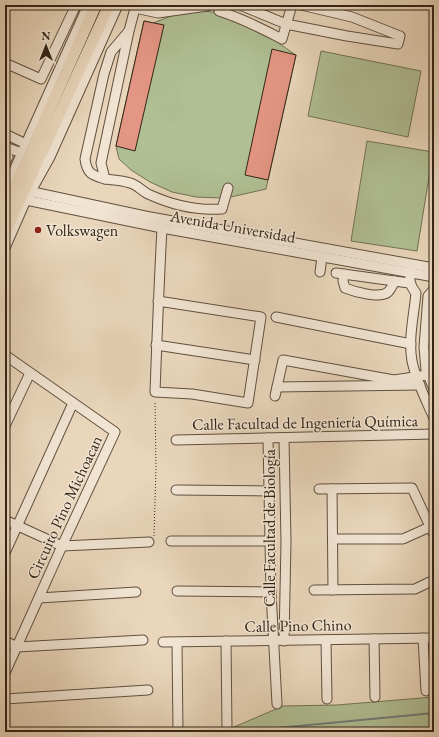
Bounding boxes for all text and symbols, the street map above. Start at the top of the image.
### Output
north arrow [26,26,66,66]
text: N [42,29,51,43]
street label: Avenida Universidad [168,205,298,248]
place label: Volkswagen [46,220,119,241]
marker: Volkswagen [33,225,43,235]
street label: Calle Facultad de Ingenierίa Quίmica [192,410,419,435]
street label: Circuito Pino Michoacan [22,432,107,582]
street label: Calle Facultad de Biología [259,448,280,607]
street label: Calle Pino Chino [244,614,352,637]

